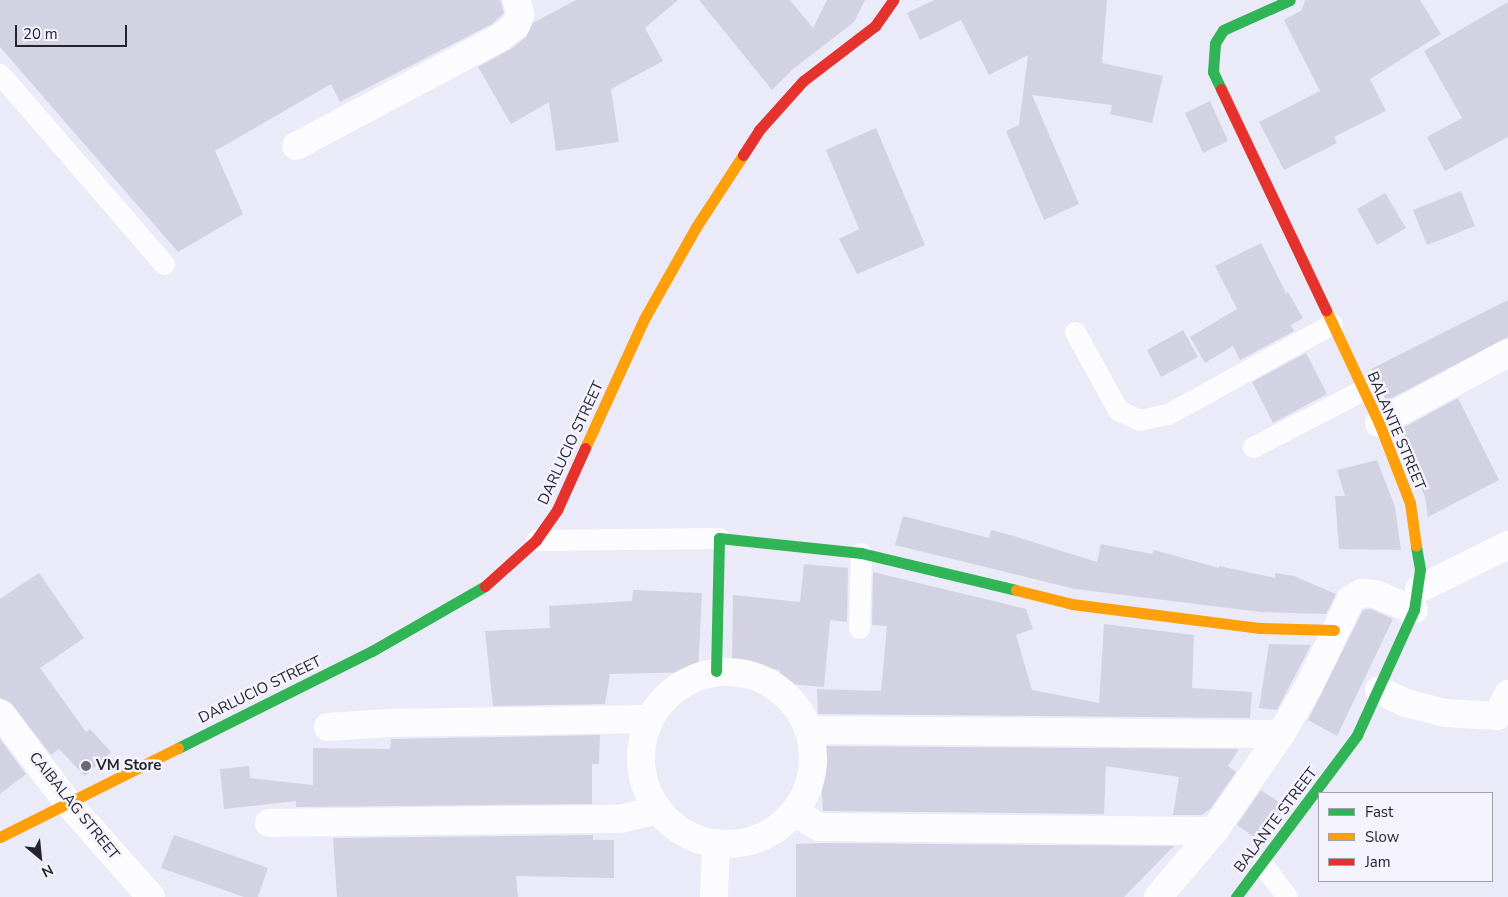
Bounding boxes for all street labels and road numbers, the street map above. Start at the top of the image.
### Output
street label: BALANTE STREET [1363,369,1429,493]
street label: DARLUCIO STREET [534,378,608,508]
street label: DARLUCIO STREET [196,652,324,728]
street label: CAIBALAG STREET [25,749,123,863]
street label: BALANTE STREET [1231,764,1321,876]

